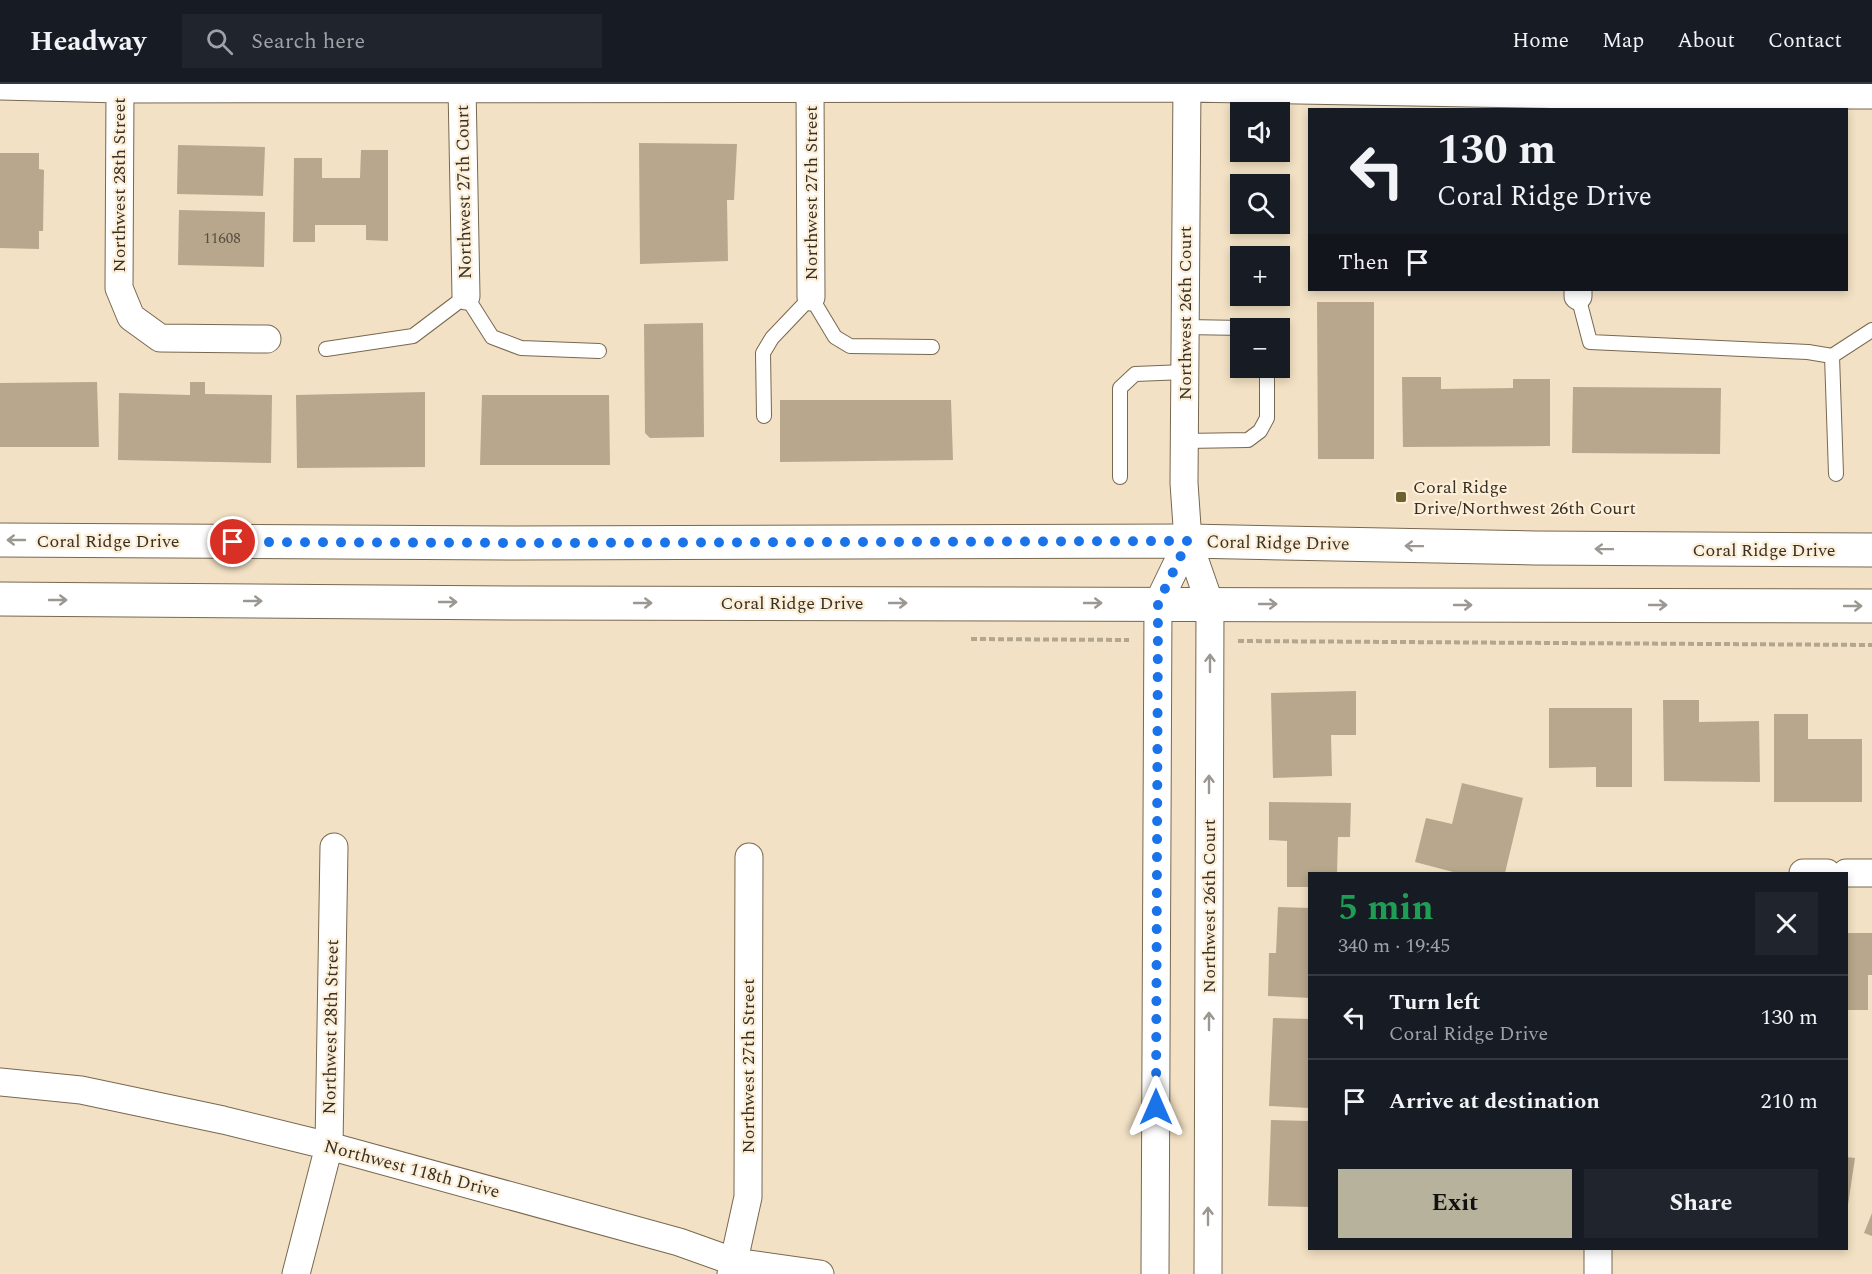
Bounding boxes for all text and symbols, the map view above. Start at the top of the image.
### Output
search box [182,14,602,68]
text: Headway [30,20,146,63]
icon: search [203,25,236,58]
text: Search here [251,25,365,58]
text: Home [1512,25,1569,57]
text: Map [1602,25,1644,57]
text: About [1677,25,1735,57]
text: Contact [1768,25,1842,57]
street label: Northwest 28th Street [106,97,133,273]
map controls [1230,102,1290,378]
button: sound [1230,102,1290,162]
street label: Northwest 27th Court [449,105,479,279]
street label: Northwest 27th Street [798,105,825,281]
text: 130 m [1437,119,1556,182]
icon: left [1338,132,1416,210]
button: search [1230,174,1290,234]
text: Coral Ridge Drive [1437,176,1652,218]
street label: Northwest 26th Court [1172,226,1199,400]
house number: 11608 [203,227,241,250]
button: + [1230,246,1290,306]
text: Then [1338,246,1389,279]
icon: arrive [1401,246,1434,279]
button: − [1230,318,1290,378]
place label: Coral Ridge Drive/Northwest 26th Court [1413,474,1636,522]
marker: Coral Ridge Drive/Northwest 26th Court [1394,490,1408,504]
pin [207,516,258,567]
icon: arrive [216,525,249,558]
street label: Coral Ridge Drive [36,528,180,555]
street label: Coral Ridge Drive [1206,528,1350,558]
one-way arrow [7,534,27,546]
street label: Coral Ridge Drive [1692,537,1836,564]
one-way arrow [1404,540,1424,551]
one-way arrow [1594,543,1614,555]
street label: Coral Ridge Drive [720,590,864,617]
one-way arrow [48,594,68,606]
one-way arrow [243,595,263,607]
one-way arrow [438,596,458,608]
one-way arrow [633,597,653,609]
one-way arrow [887,597,907,609]
one-way arrow [1082,597,1102,609]
one-way arrow [1258,598,1278,610]
one-way arrow [1453,599,1473,611]
one-way arrow [1648,600,1668,611]
one-way arrow [1843,600,1863,612]
one-way arrow [1204,653,1216,673]
one-way arrow [1203,774,1215,794]
street label: Northwest 26th Court [1196,819,1223,993]
text: 5 min [1338,881,1434,936]
button: close [1755,892,1818,955]
text: 340 m · 19:45 [1338,931,1450,961]
street label: Northwest 28th Street [316,939,346,1115]
street label: Northwest 27th Street [735,978,762,1154]
text: Turn left [1389,986,1481,1019]
icon: left [1338,1001,1371,1034]
text: 130 m [1761,1001,1818,1034]
one-way arrow [1203,1011,1215,1031]
text: Coral Ridge Drive [1389,1019,1548,1049]
position arrow [1124,1075,1188,1139]
icon: arrive [1338,1085,1371,1118]
text: Arrive at destination [1389,1085,1600,1118]
text: 210 m [1761,1085,1818,1118]
street label: Northwest 118th Drive [321,1133,503,1205]
button: Exit [1338,1169,1572,1238]
button: Share [1584,1169,1818,1238]
one-way arrow [1202,1206,1214,1226]

